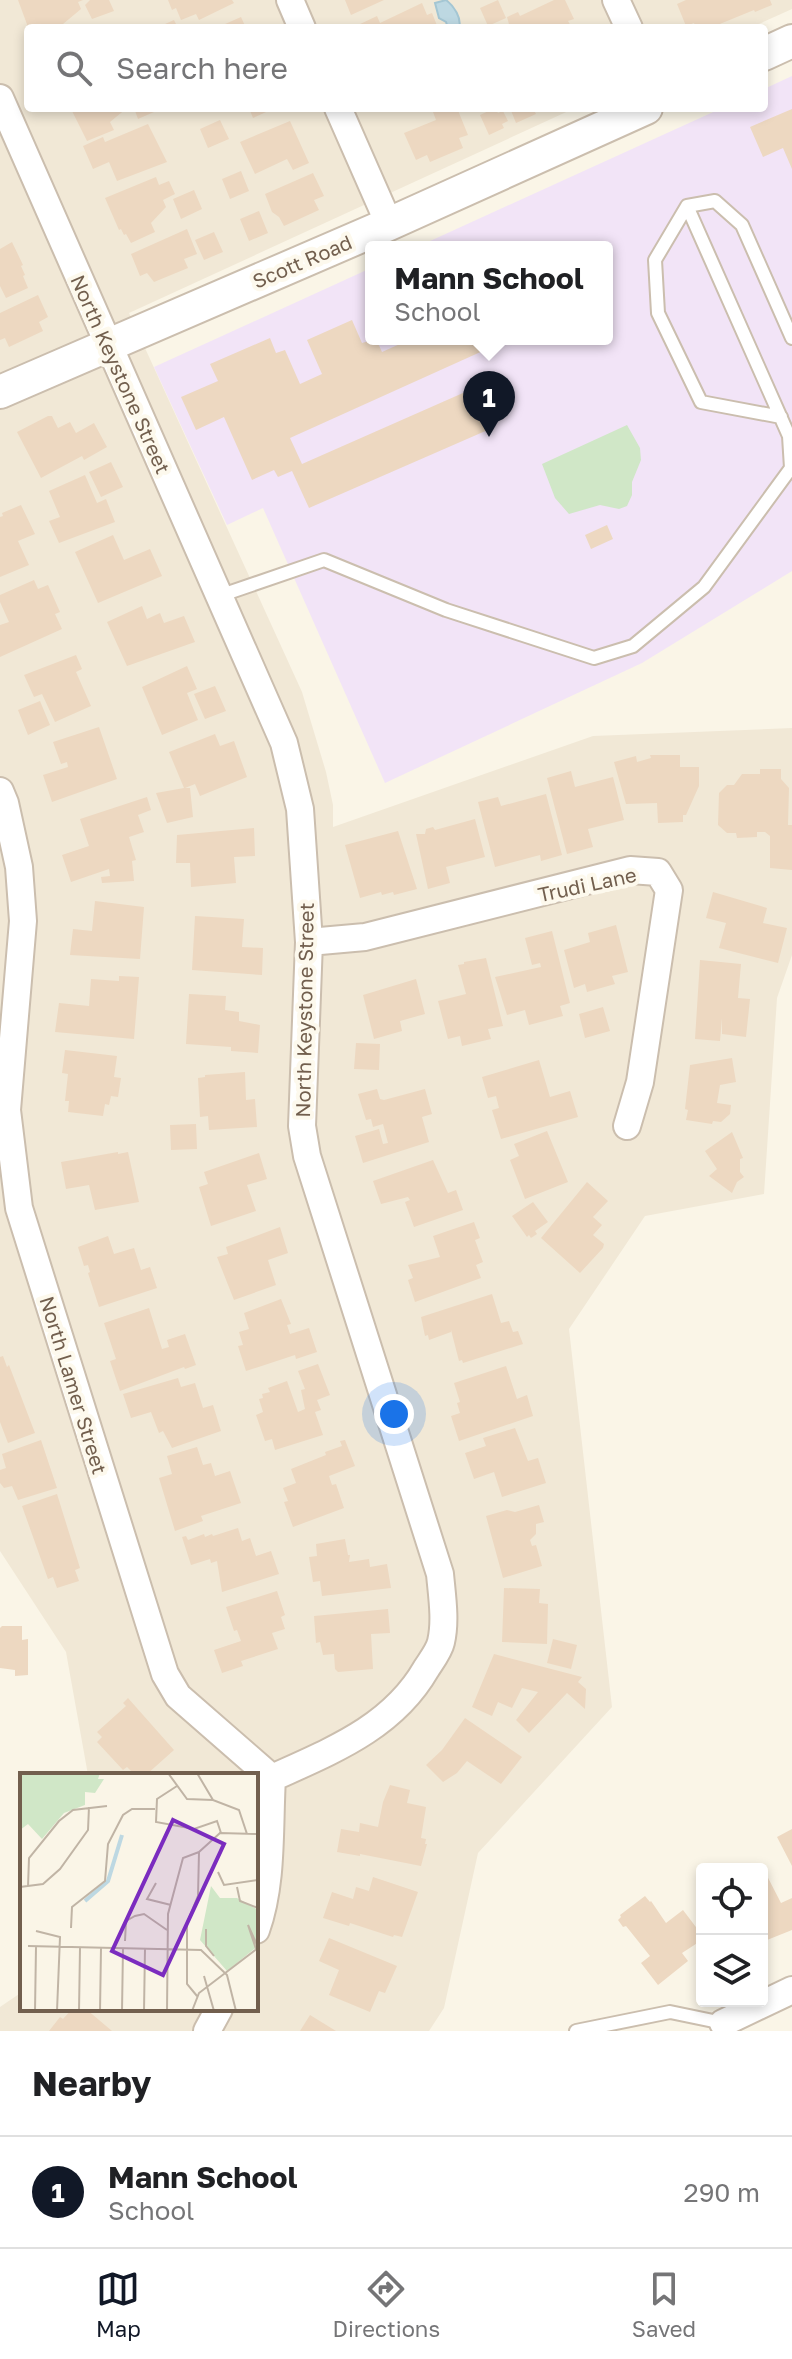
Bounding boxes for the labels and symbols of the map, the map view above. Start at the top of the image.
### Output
street label: Scott Road [249,229,355,293]
street label: North Keystone Street [66,271,176,477]
pin: 1 [463,371,515,437]
street label: Trudi Lane [536,862,638,906]
street label: North Keystone Street [290,902,318,1118]
street label: North Lamer Street [35,1293,113,1477]
your location [374,1394,414,1434]
inset map [20,1773,258,2011]

